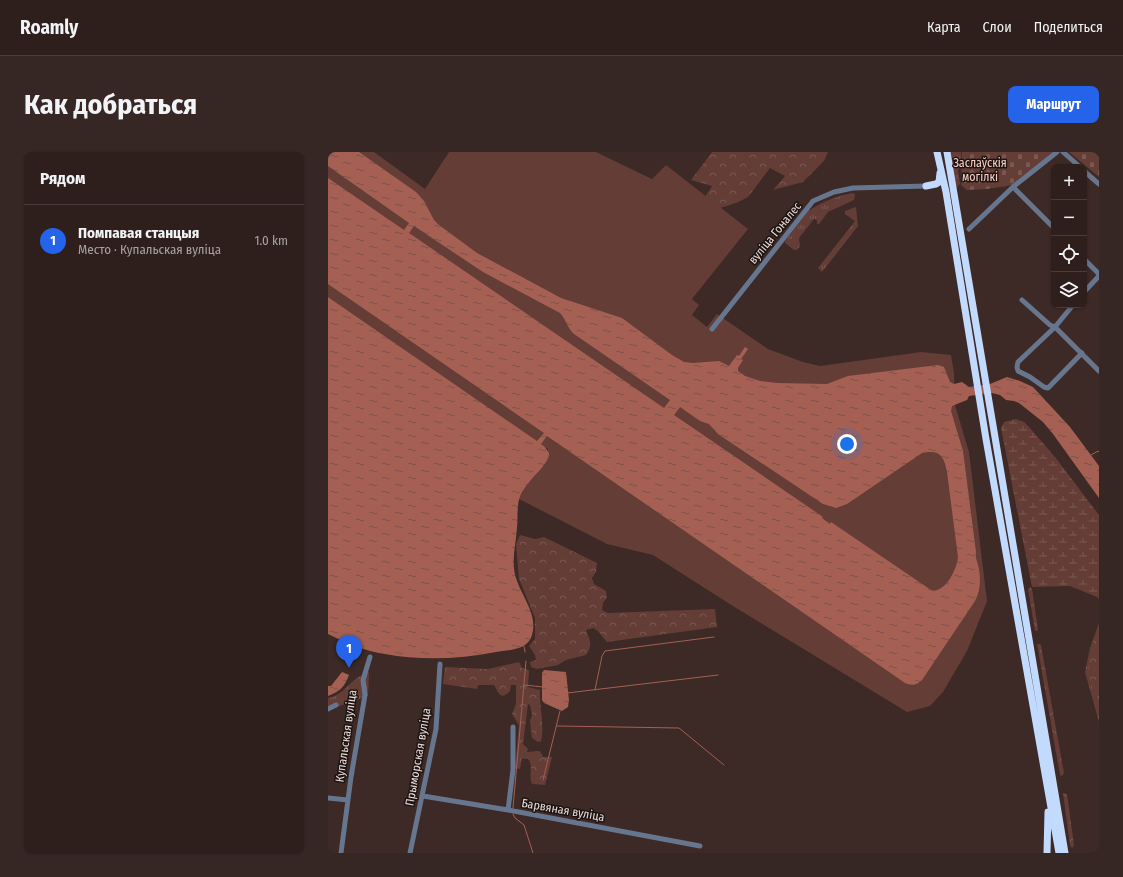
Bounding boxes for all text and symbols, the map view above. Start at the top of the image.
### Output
text: Roamly [20,16,78,39]
text: Карта [927,19,961,36]
text: Слои [983,19,1012,36]
text: Поделиться [1034,19,1103,36]
button: Маршрут [1008,86,1099,123]
text: Как добраться [24,88,197,121]
park label: Заслаўскія могілкі [953,156,1007,184]
map controls [1051,164,1087,308]
button: + [1051,164,1087,200]
text: Рядом [40,168,85,189]
street label: вуліца Гоналес [746,199,804,267]
button: − [1051,200,1087,236]
text: Помпавая станцыя [78,224,199,242]
text: 1 [50,233,56,248]
text: 1.0 km [254,233,288,248]
button: locate [1051,236,1087,272]
text: Место · Купальская вуліца [78,242,221,257]
button: layers [1051,272,1087,308]
your location [837,434,857,454]
pin: 1 [336,635,362,668]
street label: Купальская вуліца [333,689,359,783]
street label: Прыморская вуліца [402,707,434,807]
street label: Барвяная вуліца [520,796,606,824]

